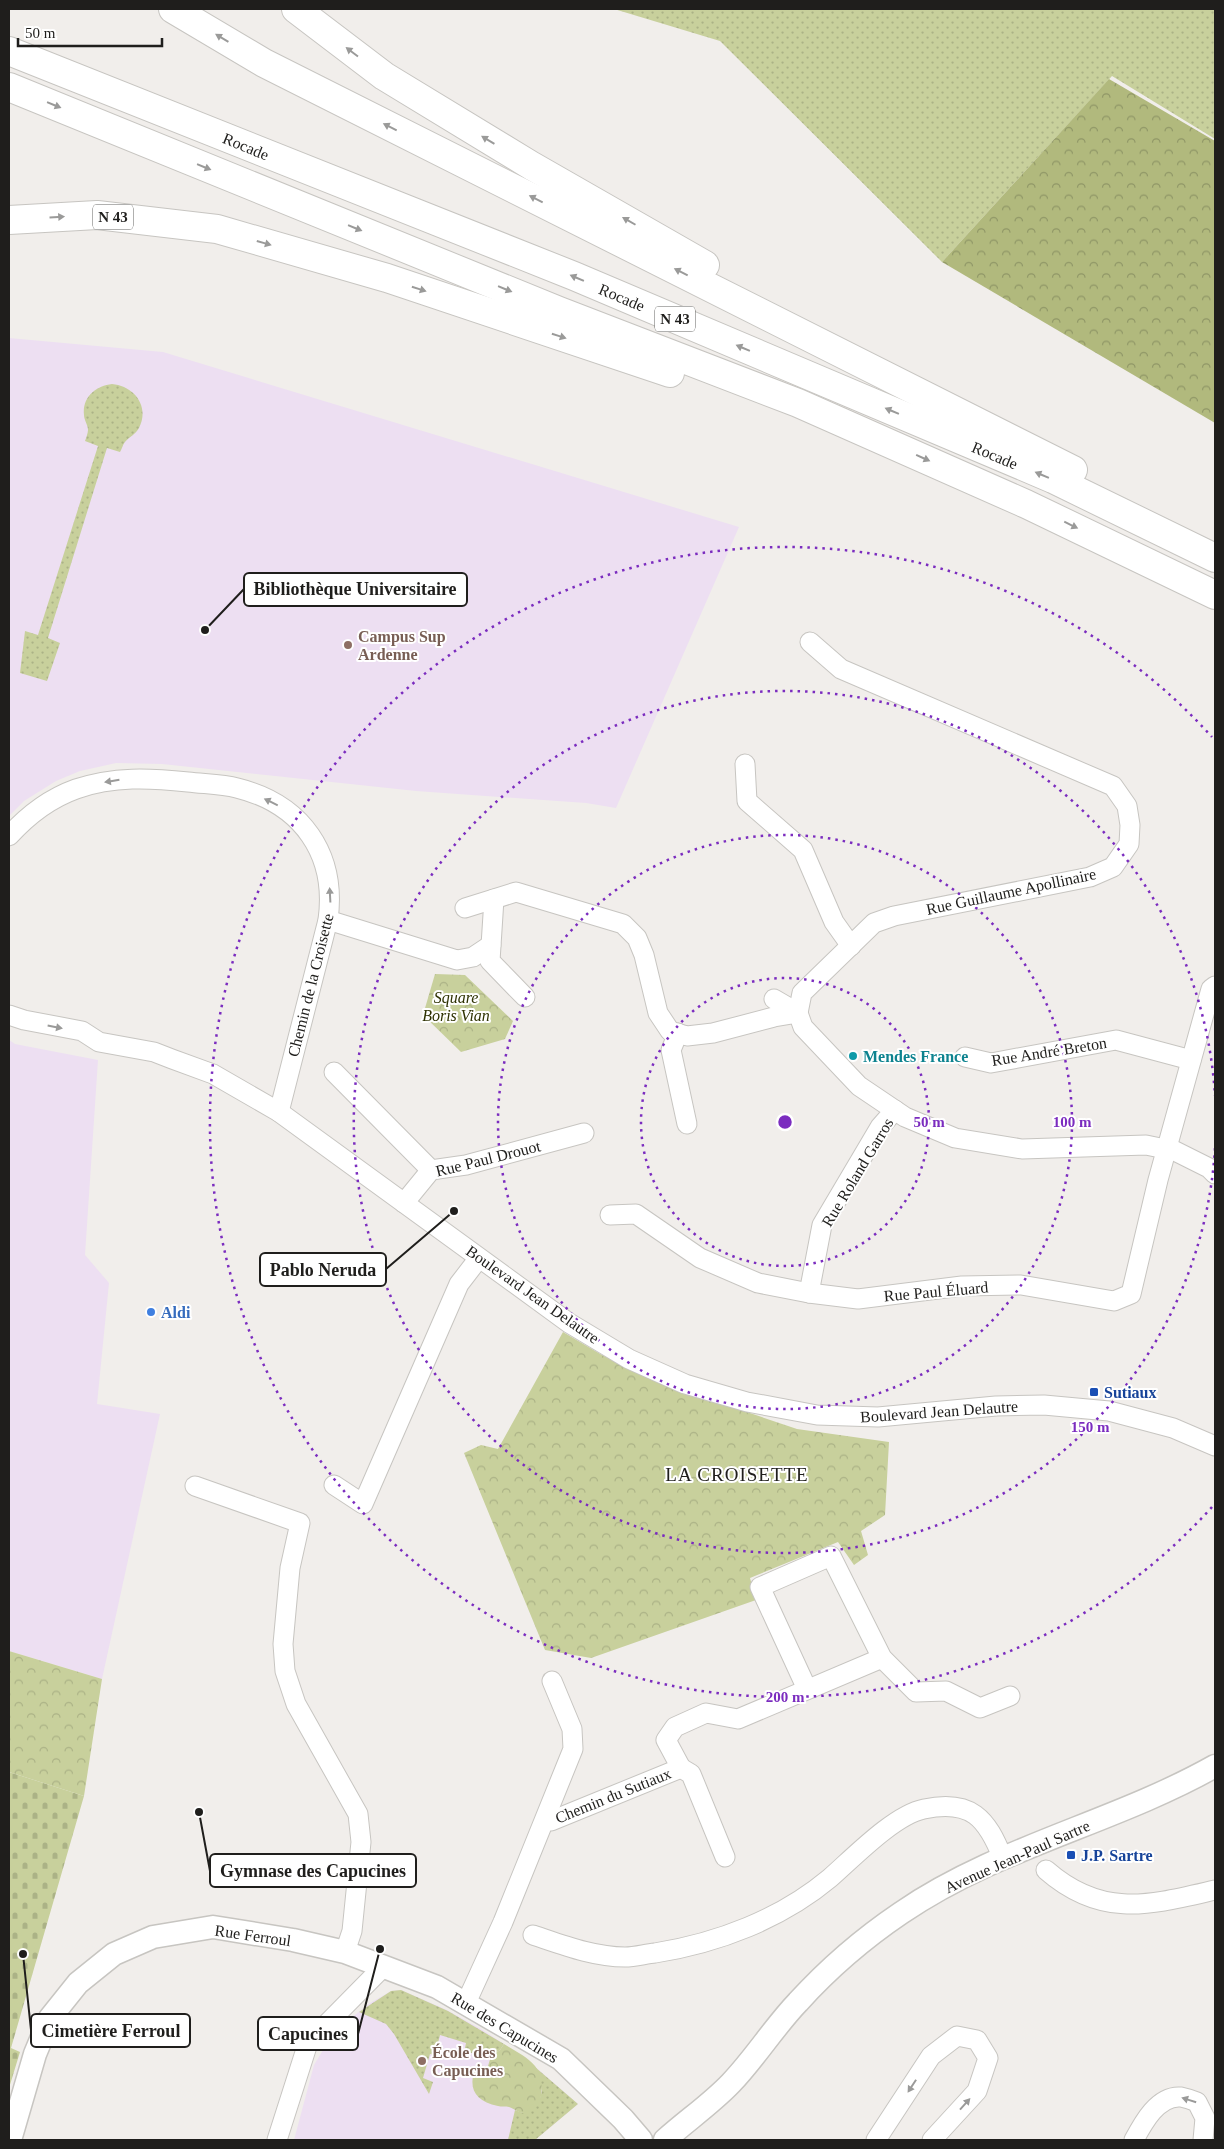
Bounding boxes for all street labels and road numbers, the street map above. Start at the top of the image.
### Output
street label: Rocade [220,130,271,163]
road number: N 43 [93,204,133,230]
street label: Rocade [596,280,647,315]
road number: N 43 [655,306,695,332]
street label: Rocade [969,438,1020,473]
street label: Rue Guillaume Apollinaire [925,865,1098,919]
street label: Chemin de la Croisette [284,912,337,1059]
street label: Rue André Breton [990,1034,1108,1069]
street label: Rue Roland Garros [818,1115,897,1230]
street label: Rue Paul Drouot [434,1137,543,1180]
street label: Boulevard Jean Delautre [463,1242,602,1347]
street label: Rue Paul Éluard [883,1277,989,1305]
street label: Boulevard Jean Delautre [860,1398,1019,1425]
street label: Chemin du Sutiaux [553,1764,674,1826]
street label: Avenue Jean-Paul Sartre [942,1817,1092,1896]
street label: Rue Ferroul [214,1922,293,1949]
street label: Rue des Capucines [448,1989,561,2067]

